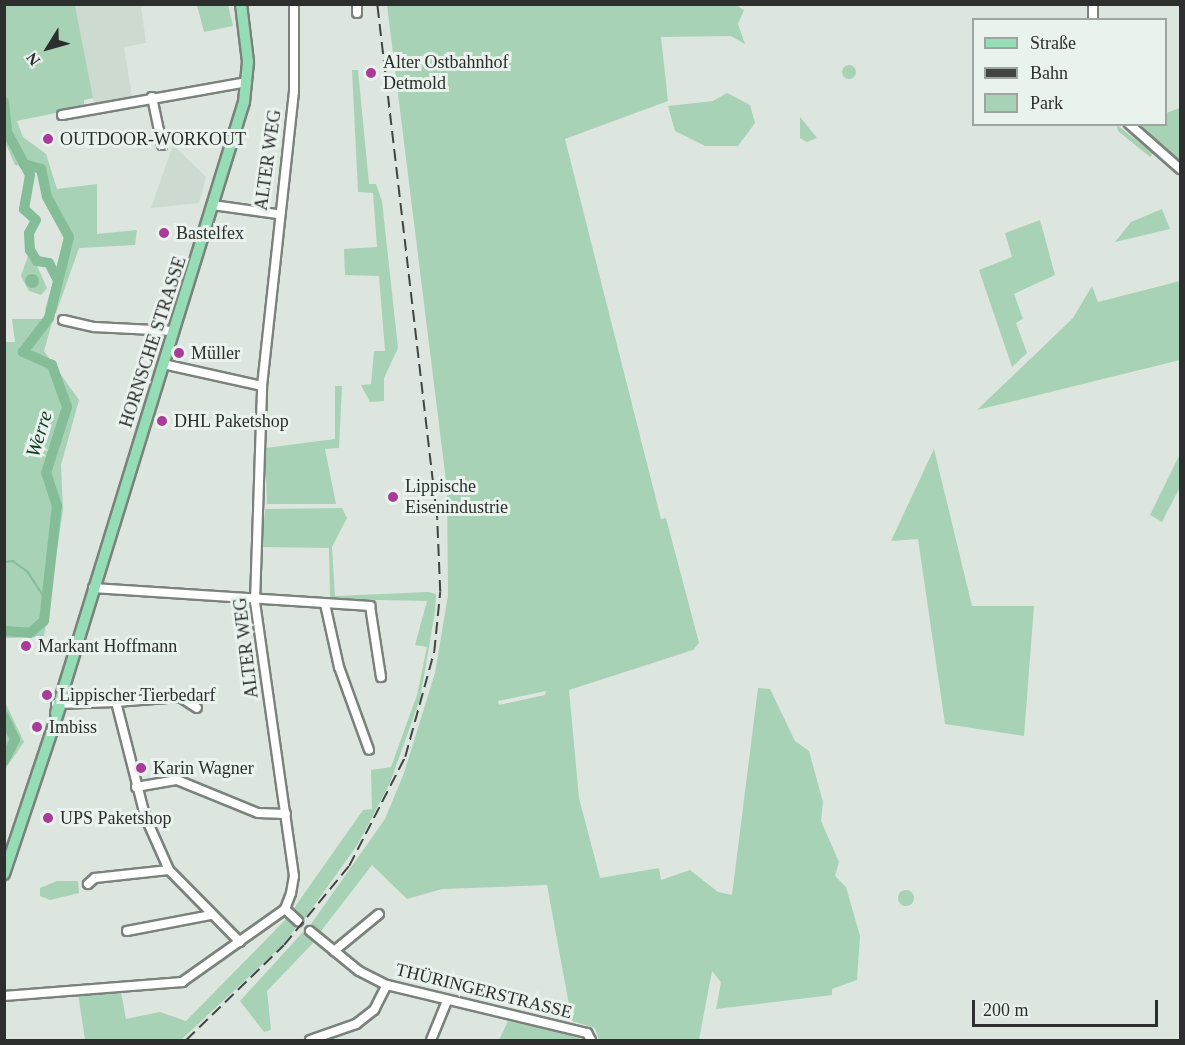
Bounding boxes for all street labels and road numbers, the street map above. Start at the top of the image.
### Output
street label: ALTER WEG [250,108,286,212]
street label: HORNSCHE STRASSE [115,254,191,430]
street label: ALTER WEG [229,596,263,700]
street label: THÜRINGERSTRASSE [394,959,574,1023]

